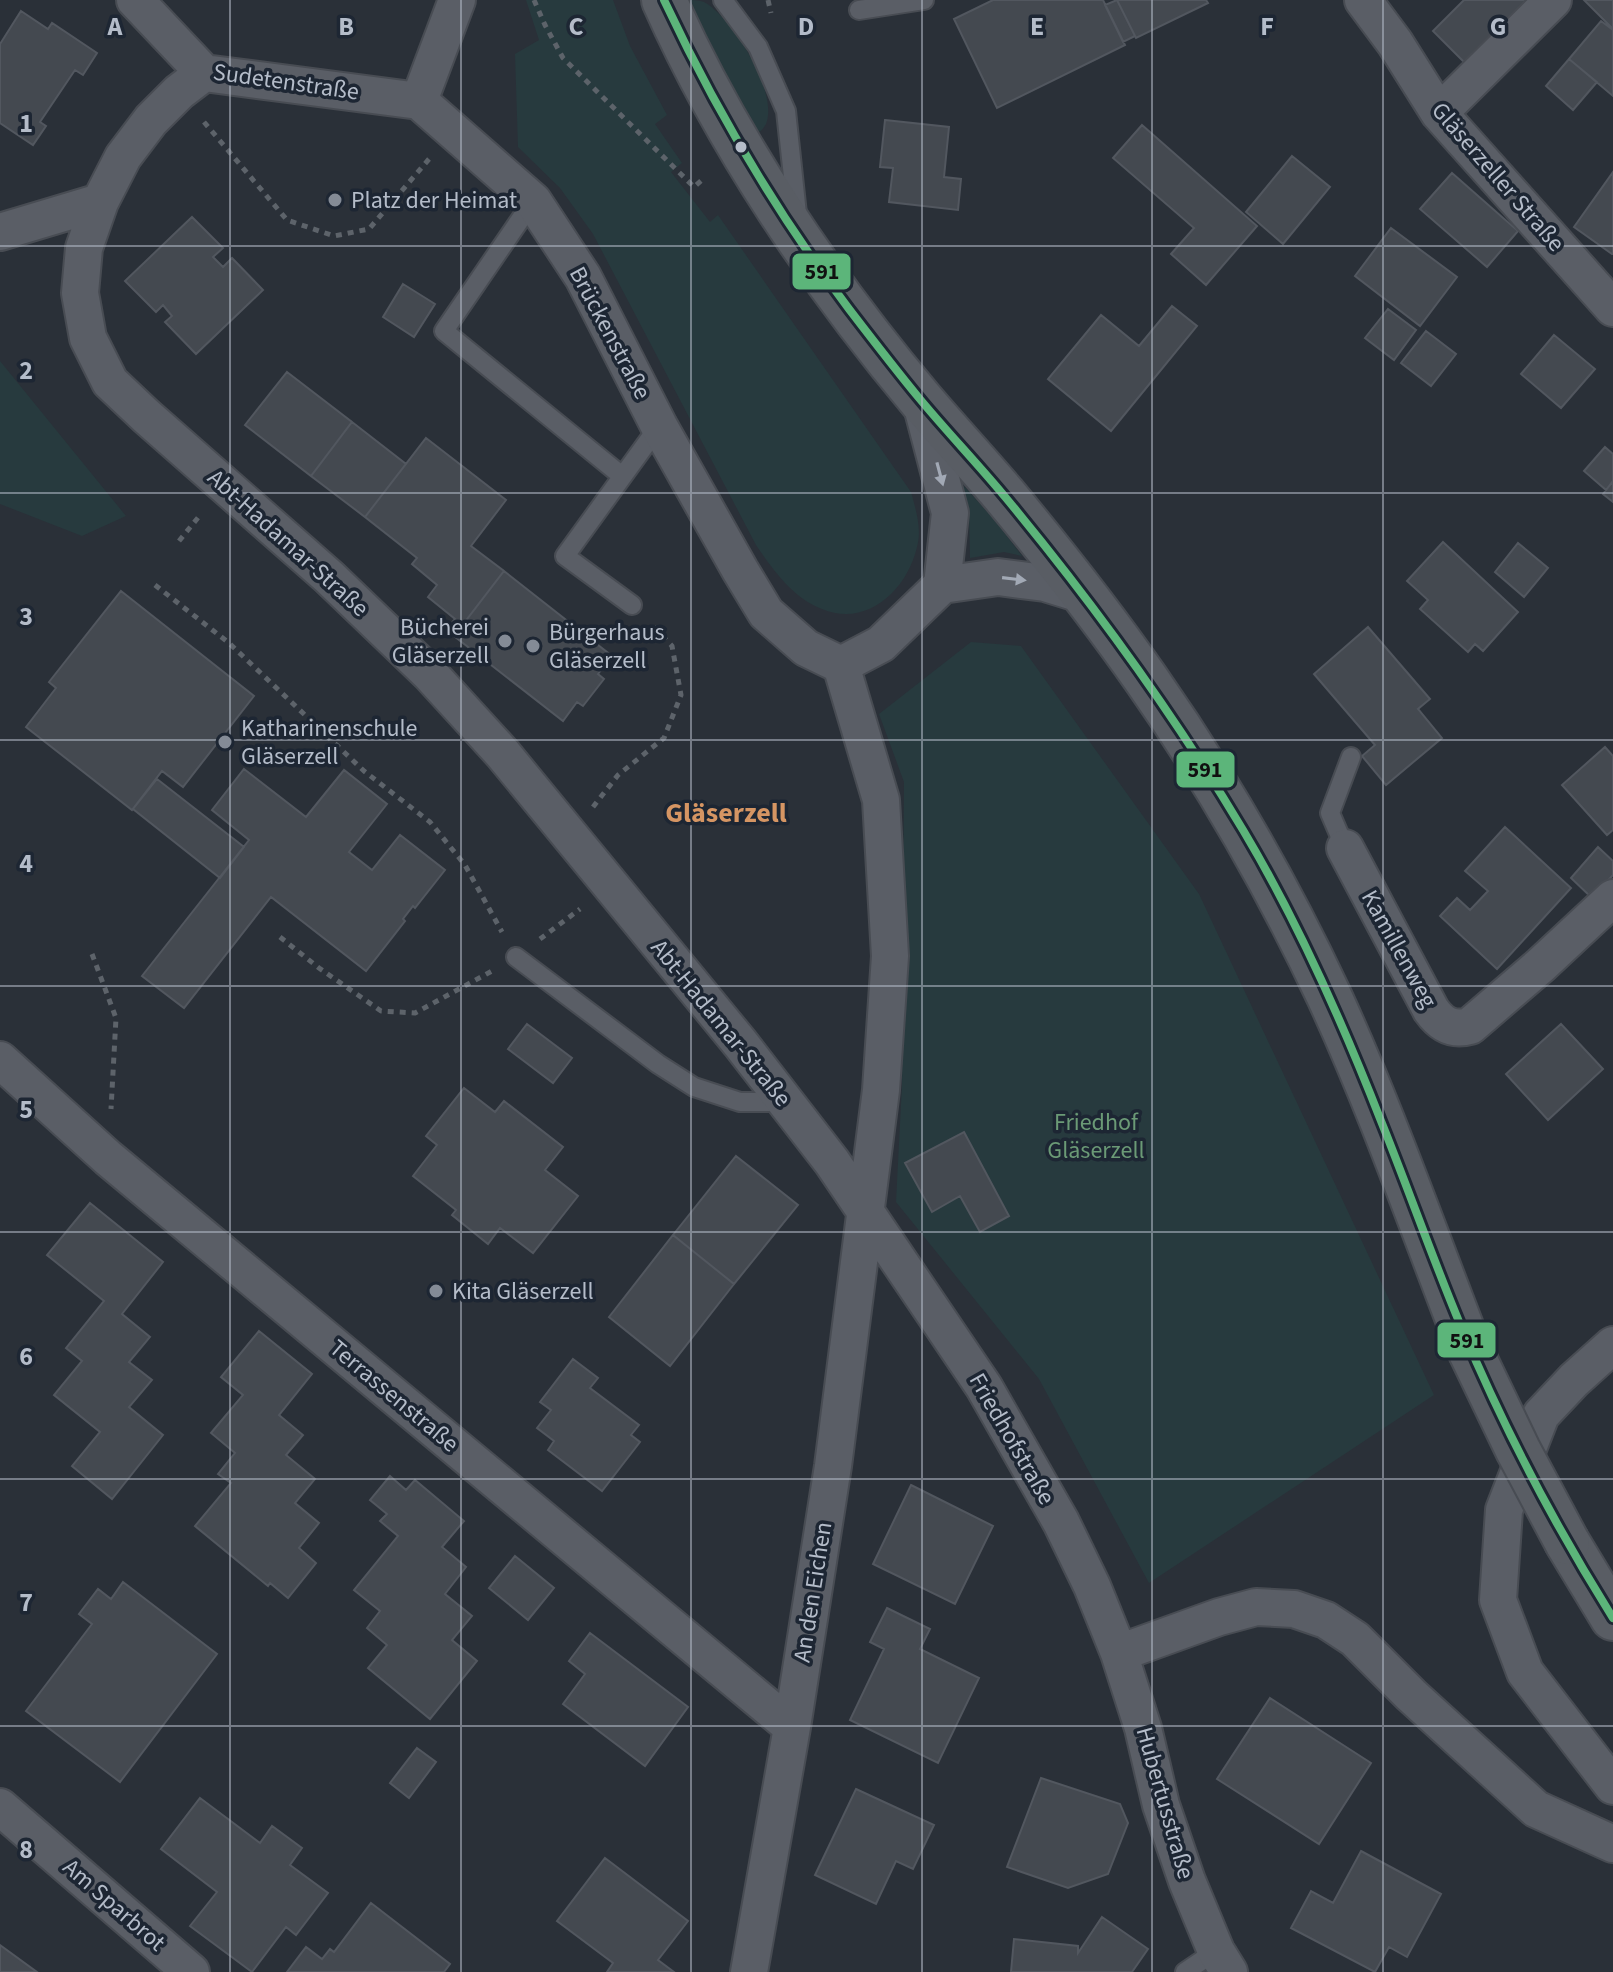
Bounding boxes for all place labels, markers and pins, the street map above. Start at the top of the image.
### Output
unlabelled marker [733,139,749,155]
place label: Platz der Heimat [351,183,517,218]
marker: Platz der Heimat [326,191,344,209]
place label: Bücherei Gläserzell [392,610,489,673]
place label: Bürgerhaus Gläserzell [549,615,665,678]
marker: Bücherei Gläserzell [496,632,514,650]
marker: Bürgerhaus Gläserzell [524,637,542,655]
place label: Katharinenschule Gläserzell [241,711,417,774]
marker: Katharinenschule Gläserzell [216,733,234,751]
place label: Kita Gläserzell [452,1274,594,1309]
marker: Kita Gläserzell [427,1282,445,1300]

